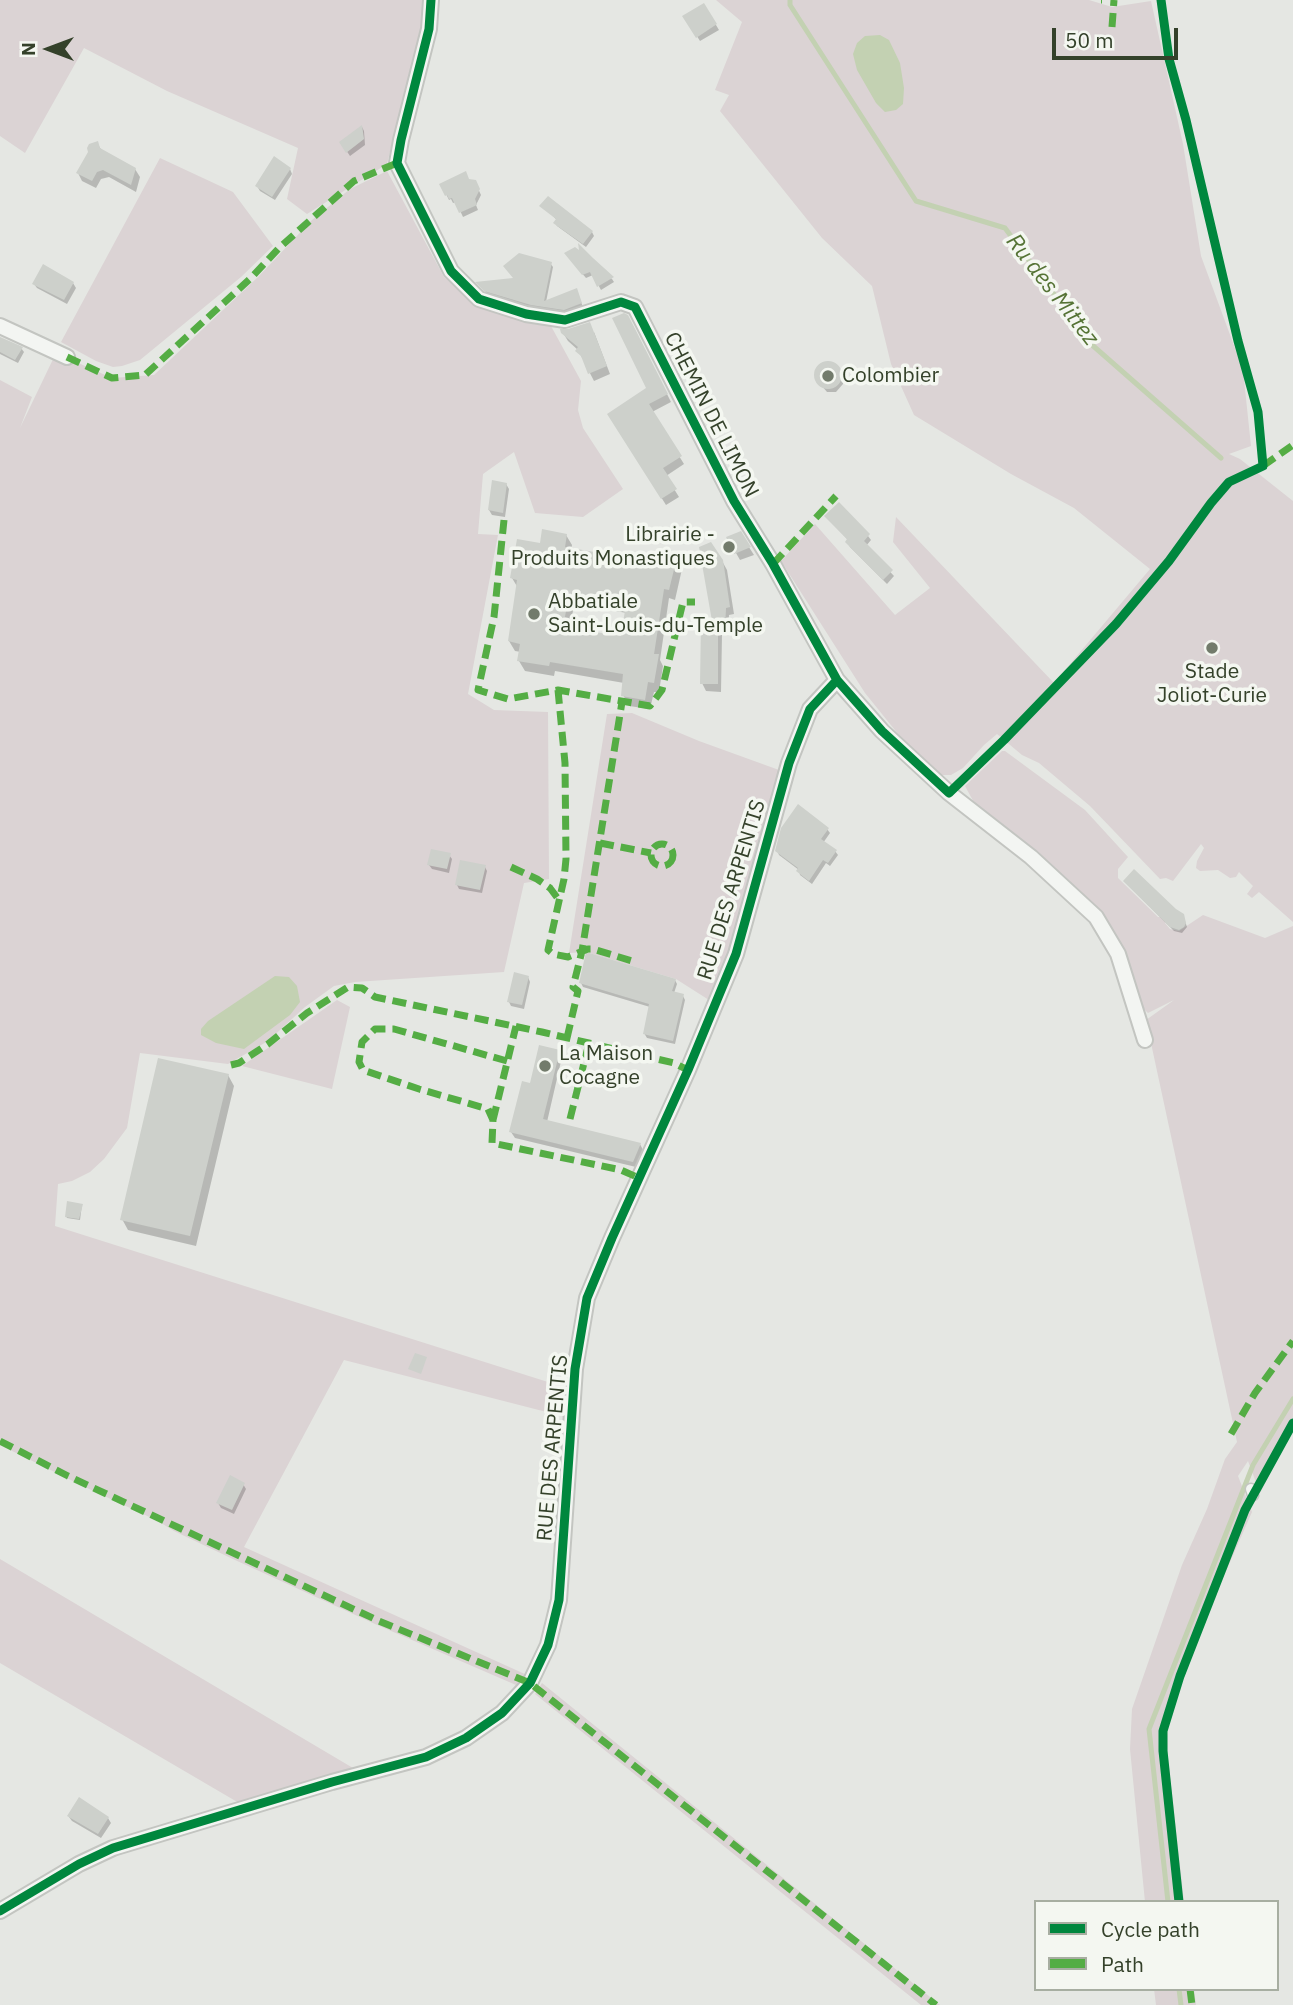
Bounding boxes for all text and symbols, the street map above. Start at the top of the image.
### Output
north arrow [14,14,84,84]
scale bar [1055,14,1181,58]
text: 50 m [1065,26,1114,54]
text: N [16,42,40,56]
water label: Ru des Mittez [1000,229,1104,351]
street label: CHEMIN DE LIMON [658,328,764,502]
place label: Colombier [842,363,939,389]
marker: Colombier [820,368,836,384]
place label: Librairie - Produits Monastiques [511,522,715,572]
marker: Librairie - Produits Monastiques [721,539,737,555]
place label: Abbatiale Saint-Louis-du-Temple [548,589,763,639]
marker: Abbatiale Saint-Louis-du-Temple [526,606,542,622]
marker: Stade Joliot-Curie [1204,640,1220,656]
place label: Stade Joliot-Curie [1157,659,1267,709]
street label: RUE DES ARPENTIS [693,797,771,983]
place label: La Maison Cocagne [559,1041,653,1091]
marker: La Maison Cocagne [537,1058,553,1074]
street label: RUE DES ARPENTIS [532,1354,574,1542]
legend [1034,1900,1279,1991]
text: Cycle path [1101,1915,1200,1943]
text: Path [1101,1950,1144,1978]

